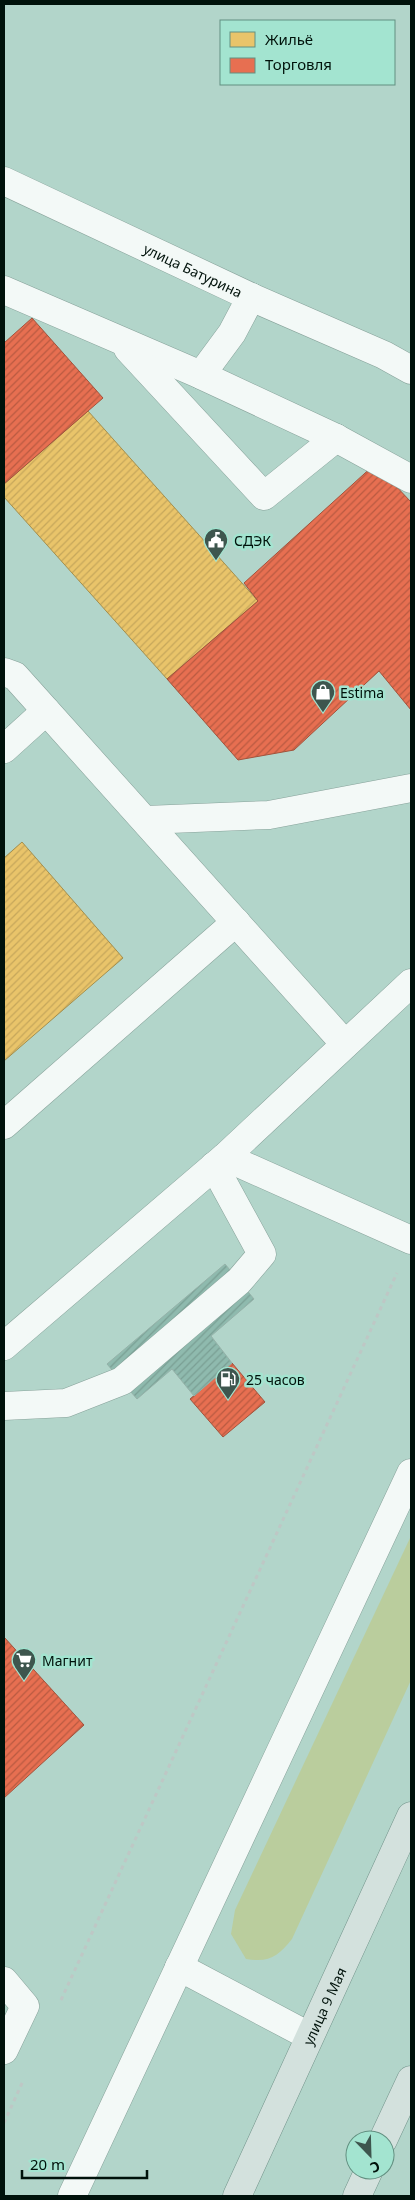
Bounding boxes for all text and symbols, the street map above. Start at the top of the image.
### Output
legend [220,20,395,85]
text: Жильё [265,29,313,49]
text: Торговля [265,54,332,74]
street label: улица Батурина [141,239,246,301]
public building icon: СДЭК [203,527,229,561]
place label: СДЭК [234,531,271,550]
shop icon: Estima [310,679,336,713]
place label: Estima [340,683,384,702]
fuel station icon: 25 часов [215,1366,241,1400]
place label: 25 часов [246,1370,305,1389]
supermarket icon: Магнит [11,1647,37,1681]
place label: Магнит [42,1651,93,1670]
street label: улица 9 Мая [298,1964,350,2048]
north arrow [345,2130,395,2180]
scale bar [22,2148,148,2180]
text: 20 m [30,2154,65,2174]
text: С [367,2157,383,2178]

